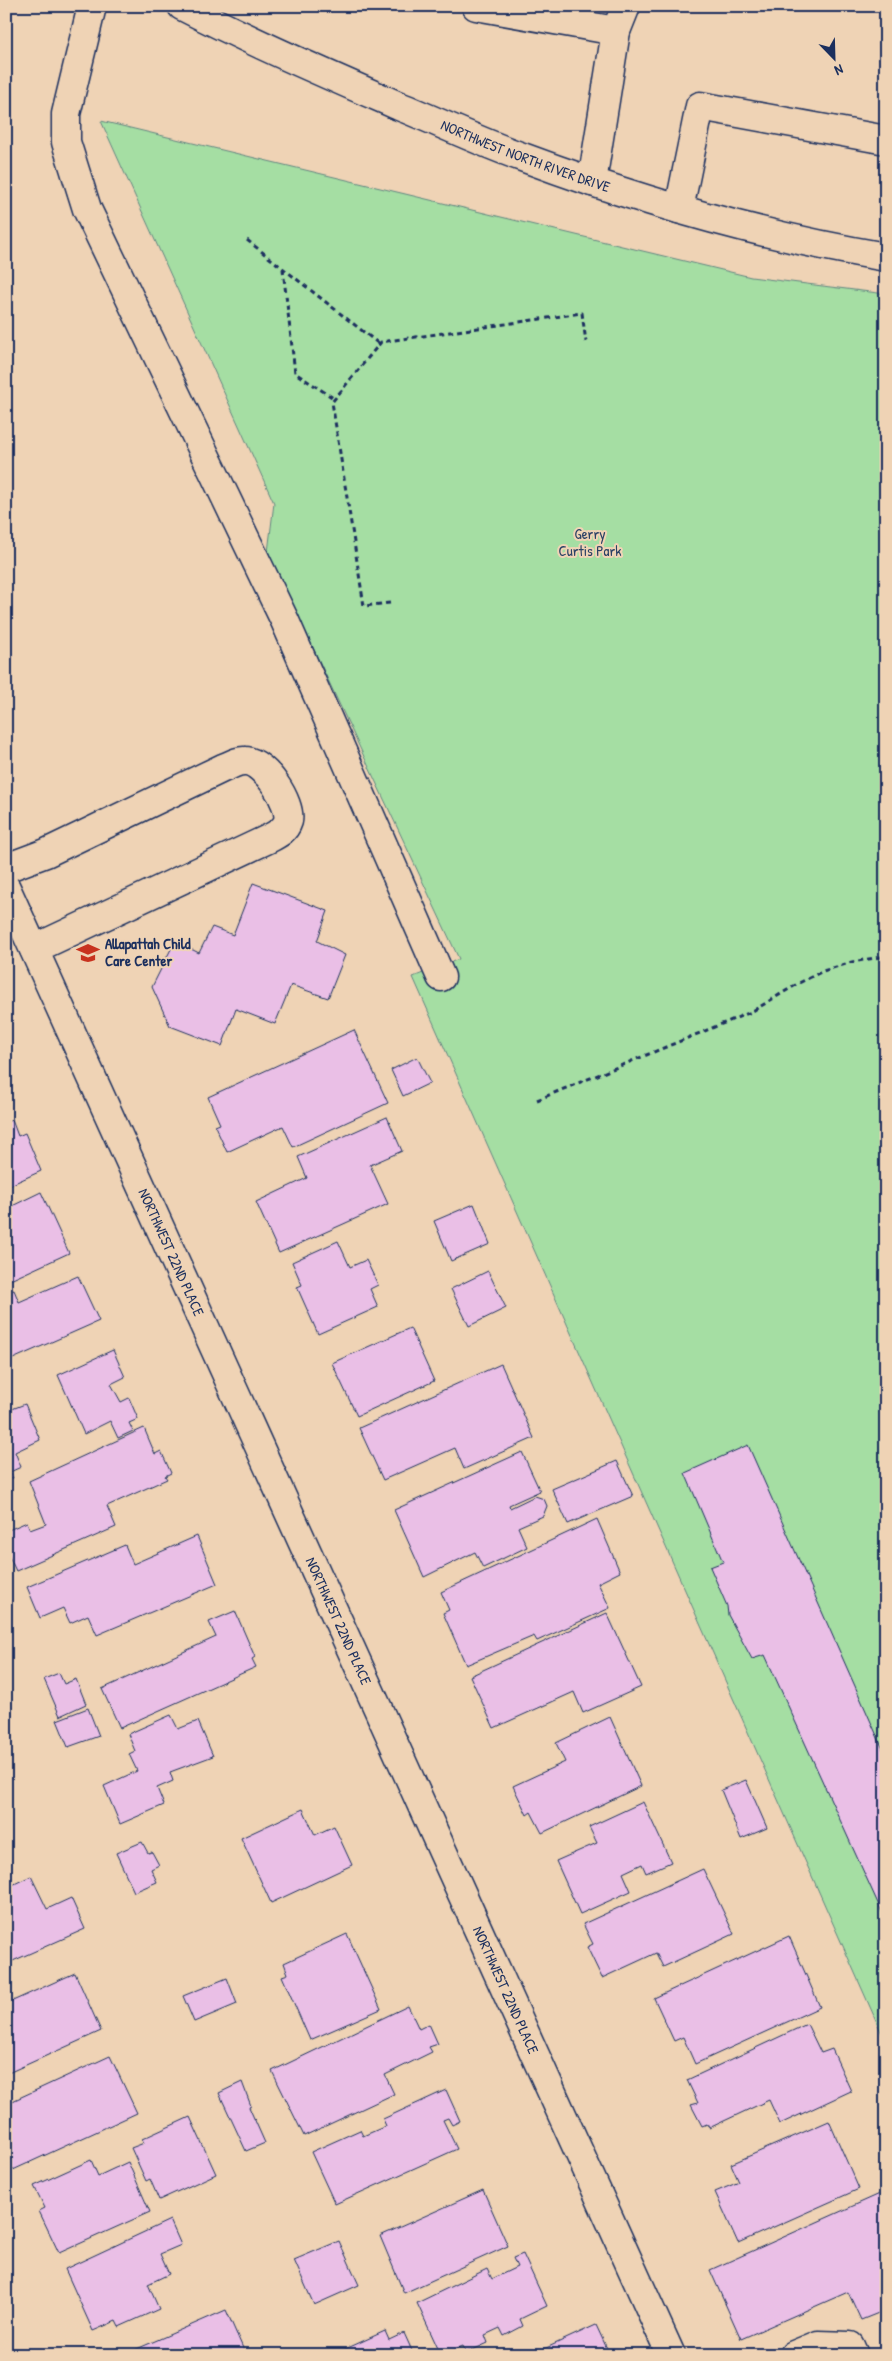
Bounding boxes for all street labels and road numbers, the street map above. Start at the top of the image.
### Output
street label: NORTHWEST NORTH RIVER DRIVE [438,114,613,197]
street label: NORTHWEST 22ND PLACE [134,1185,210,1320]
street label: NORTHWEST 22ND PLACE [301,1554,377,1689]
street label: NORTHWEST 22ND PLACE [468,1923,544,2057]

